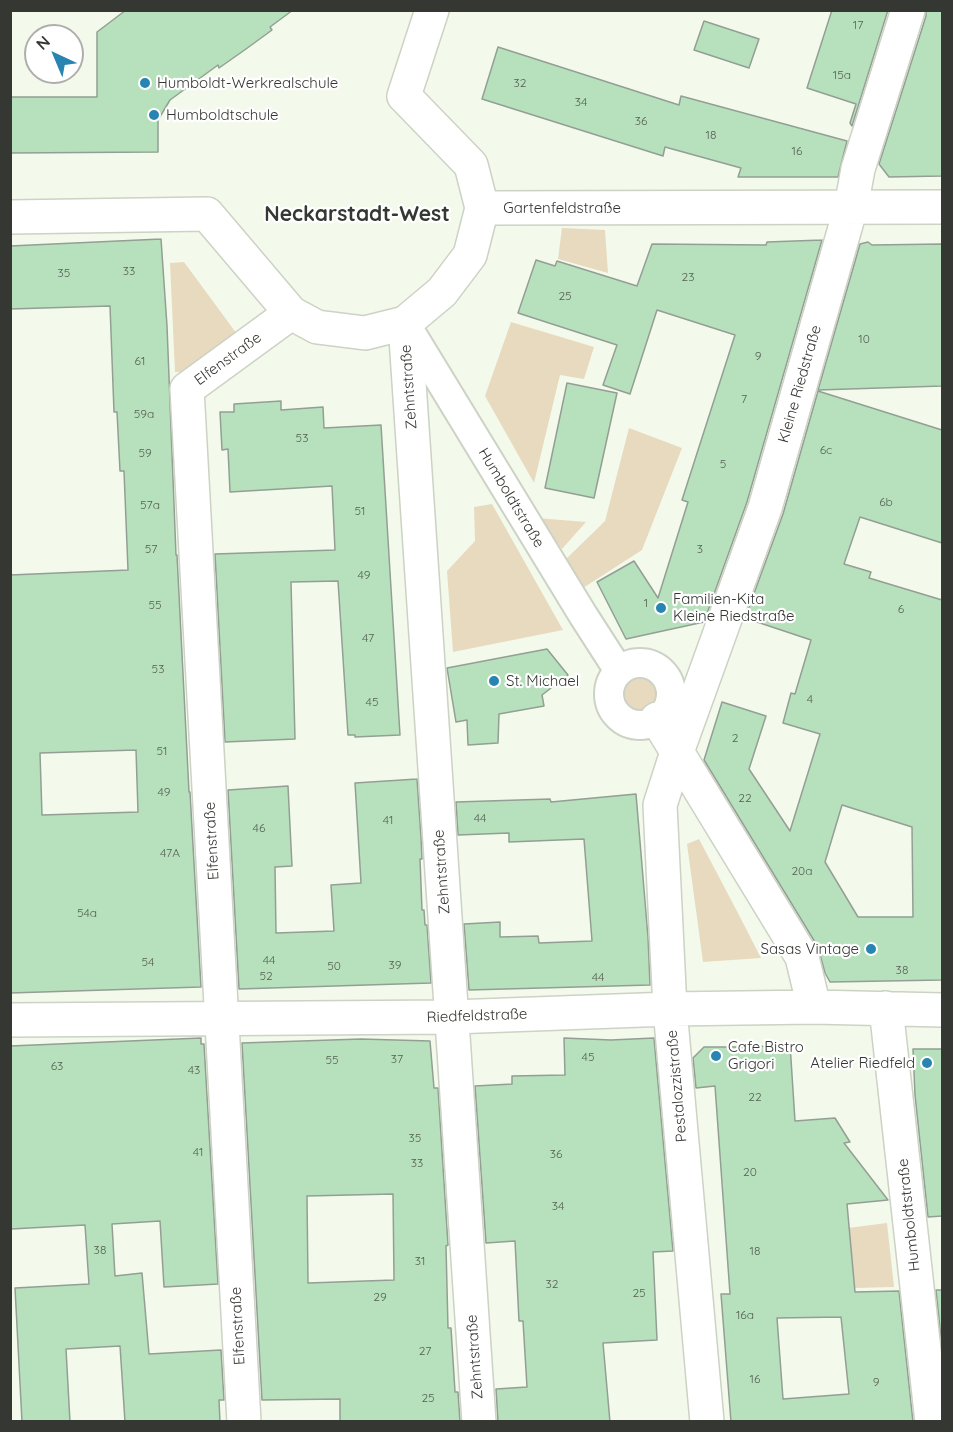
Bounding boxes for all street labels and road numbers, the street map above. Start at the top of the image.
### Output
street label: Gartenfeldstraße [503,199,621,217]
street label: Kleine Riedstraße [775,323,825,445]
street label: Elfenstraße [191,329,265,389]
street label: Zehntstraße [397,344,421,430]
street label: Humboldtstraße [474,445,548,551]
street label: Elfenstraße [201,801,223,881]
street label: Zehntstraße [430,829,454,915]
street label: Riedfeldstraße [426,1005,528,1027]
street label: Pestalozzistraße [663,1029,691,1143]
street label: Humboldtstraße [894,1158,924,1272]
street label: Elfenstraße [227,1286,249,1366]
street label: Zehntstraße [463,1314,487,1400]

